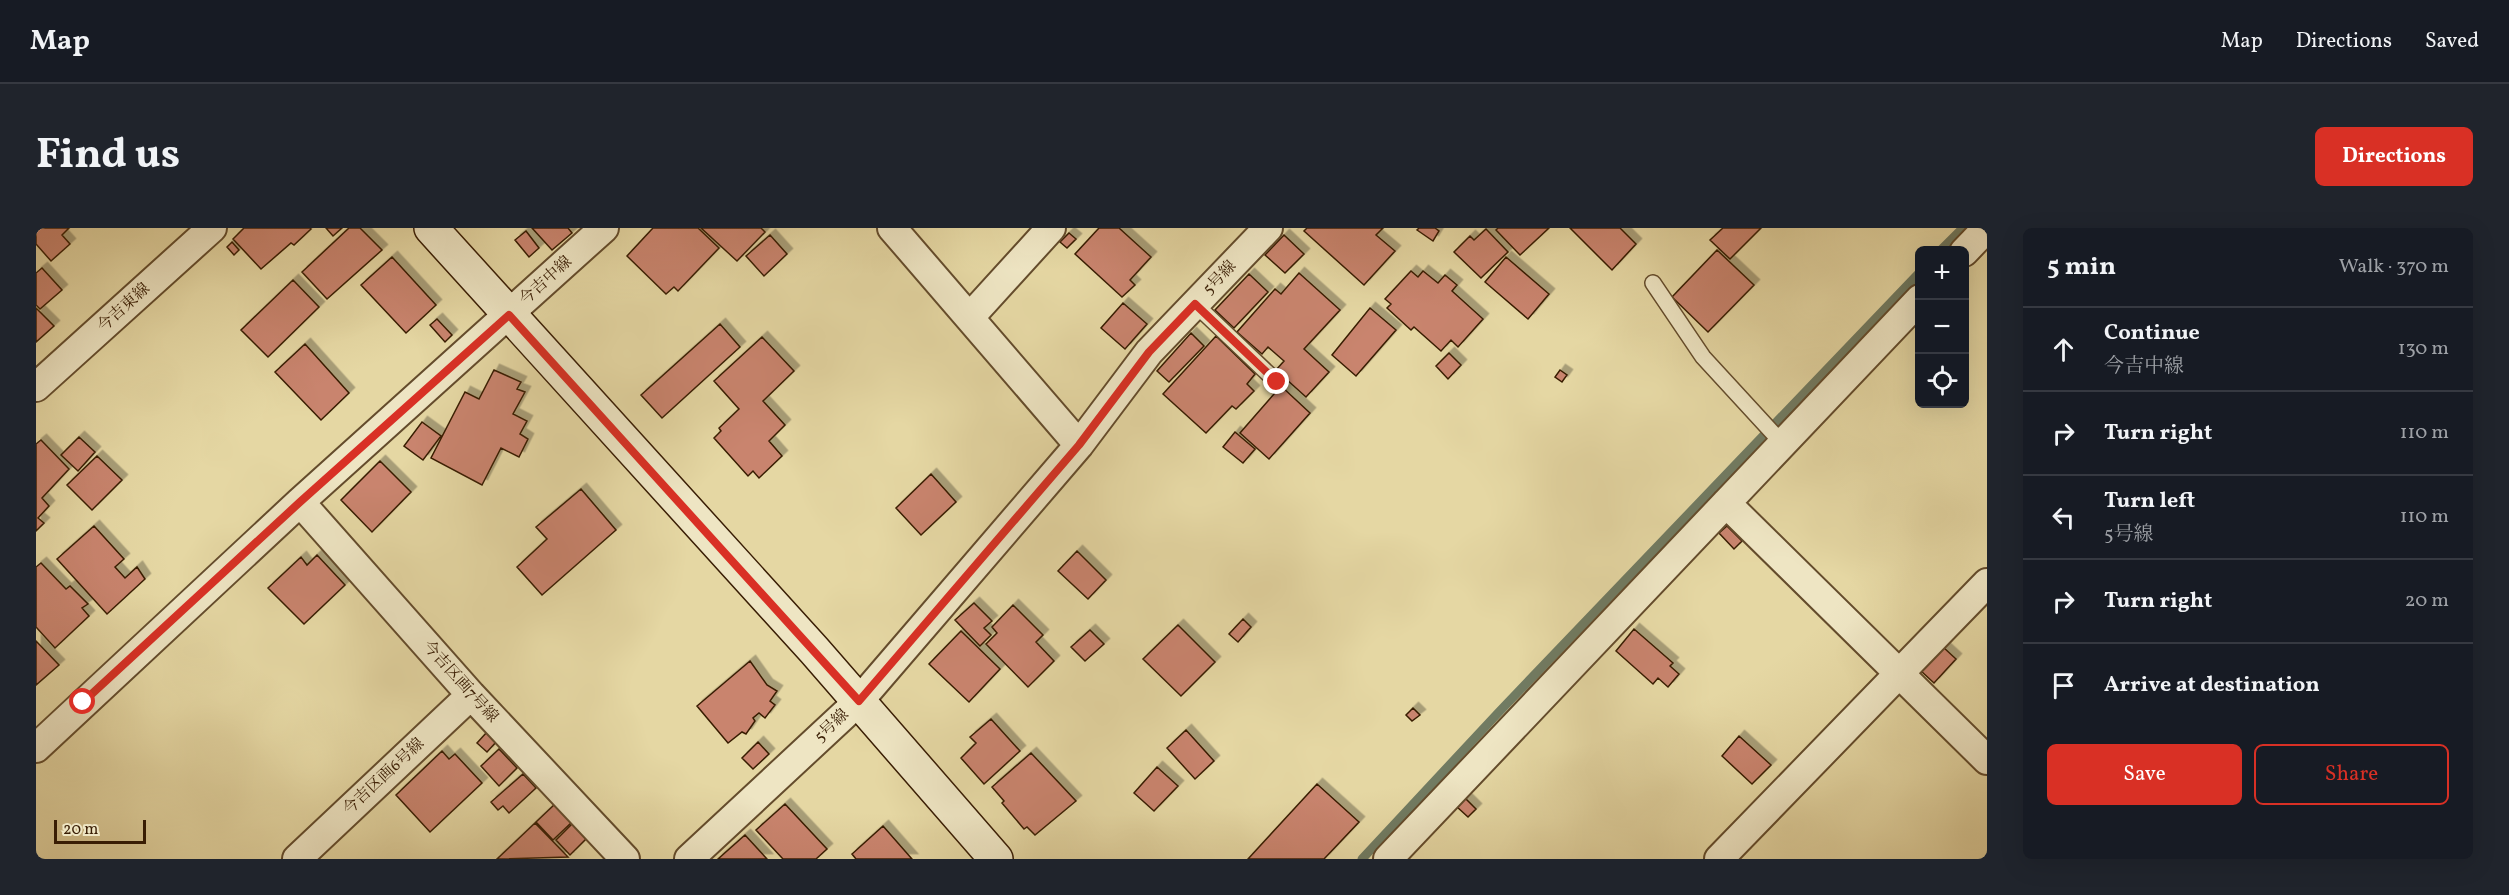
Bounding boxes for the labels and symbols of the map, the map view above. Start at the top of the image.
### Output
street label: 今吉中線 [515,251,577,311]
street label: 5号線 [1198,256,1242,300]
street label: 今吉東線 [93,278,155,338]
route end [1263,368,1289,394]
street label: 今吉区画7号線 [417,636,503,728]
route start [69,688,95,714]
street label: 5号線 [810,704,854,748]
street label: 今吉区画6号線 [338,733,430,821]
scale bar [54,817,146,844]

